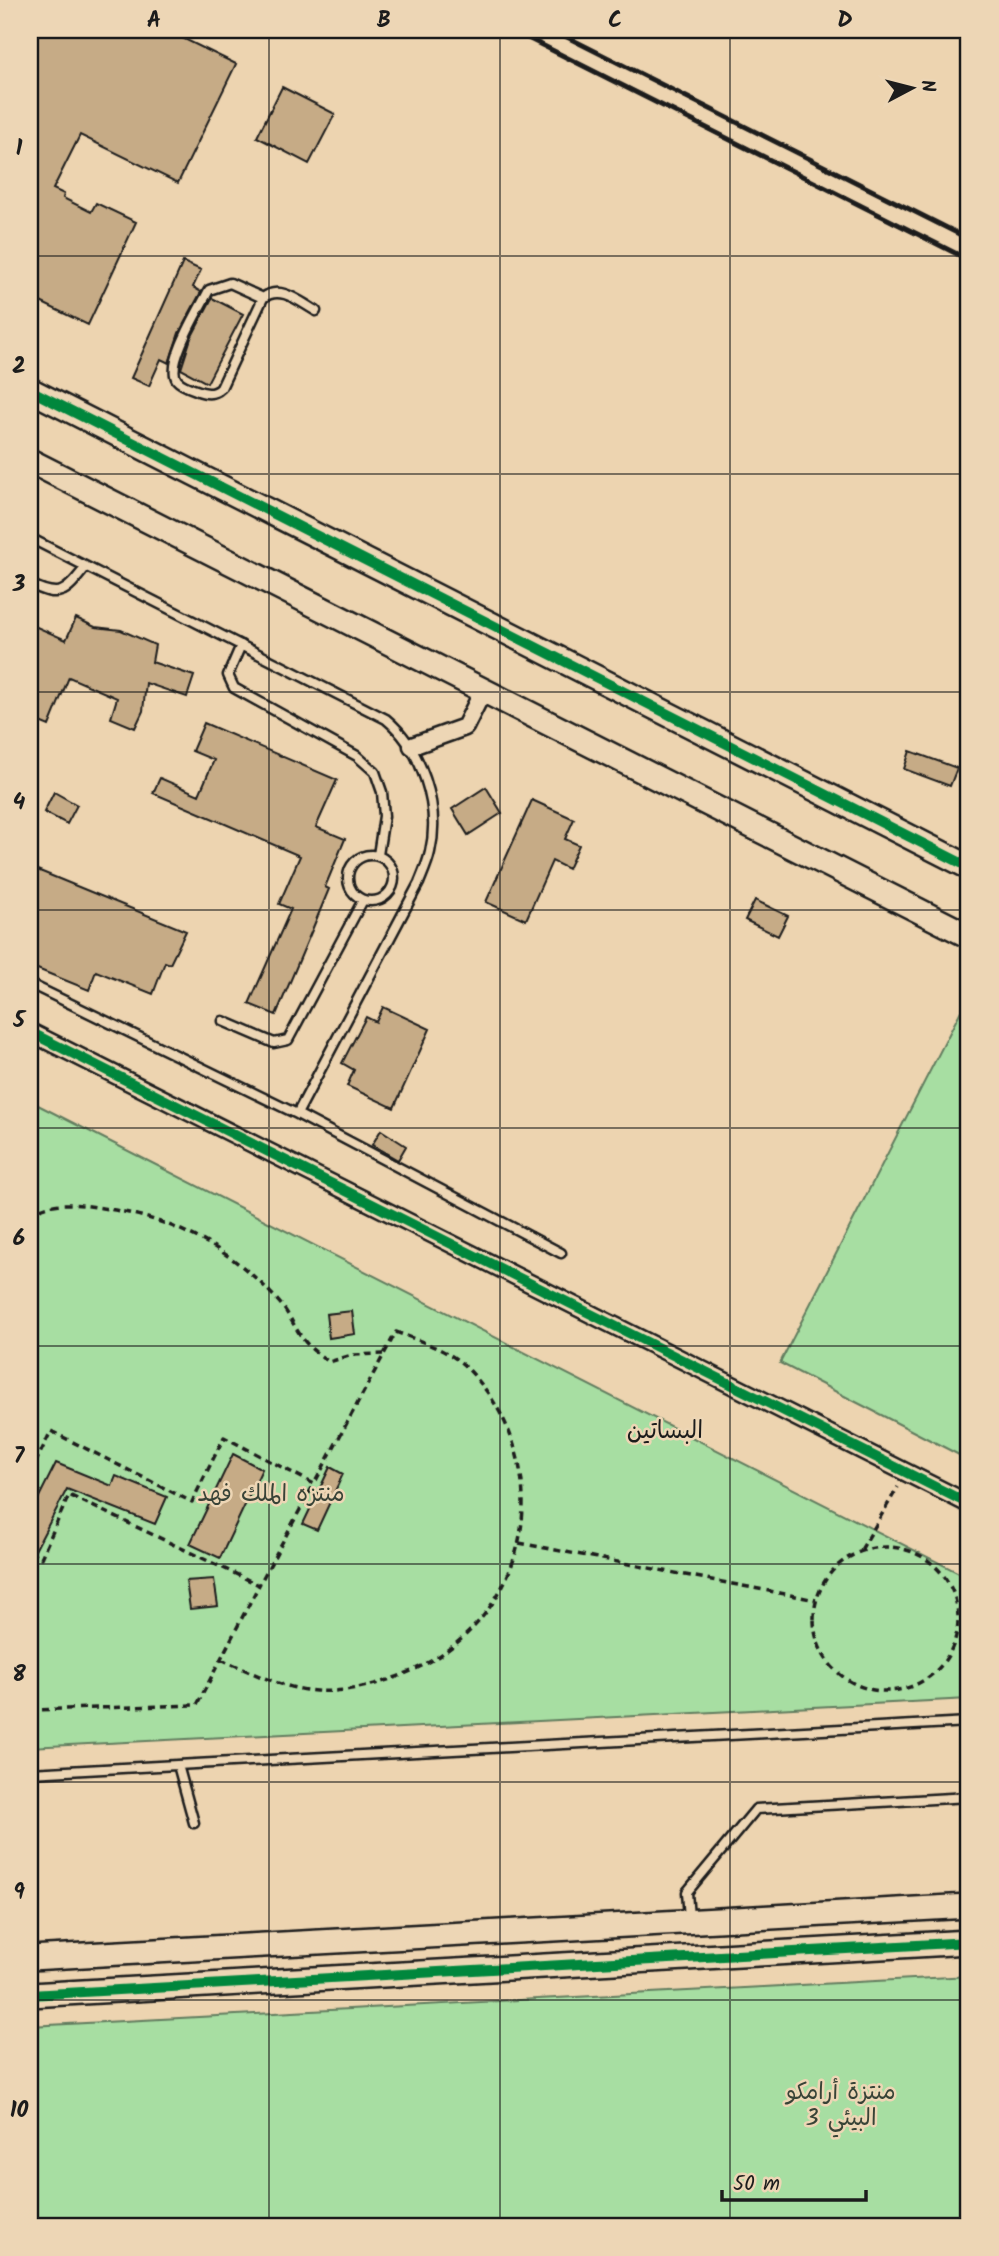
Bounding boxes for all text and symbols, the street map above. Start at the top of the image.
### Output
text: A [147,3,161,39]
text: B [377,3,391,39]
text: C [608,3,622,39]
text: D [837,3,853,39]
north arrow [876,52,946,122]
text: N [911,78,943,94]
text: 1 [16,131,23,167]
text: 2 [12,349,26,385]
text: 3 [12,567,26,603]
text: 4 [13,785,26,821]
text: 5 [12,1003,27,1039]
text: 6 [13,1221,25,1257]
district label: البساتين [627,1412,703,1451]
text: 7 [14,1439,26,1475]
park label: منتزه الملك فهد [197,1477,345,1513]
text: 8 [12,1657,26,1693]
text: 9 [13,1875,25,1911]
park label: منتزة أرامكو البيئي 3 [784,2075,896,2138]
text: 10 [10,2093,29,2129]
scale bar [722,2158,866,2202]
text: 50 m [733,2168,780,2201]

